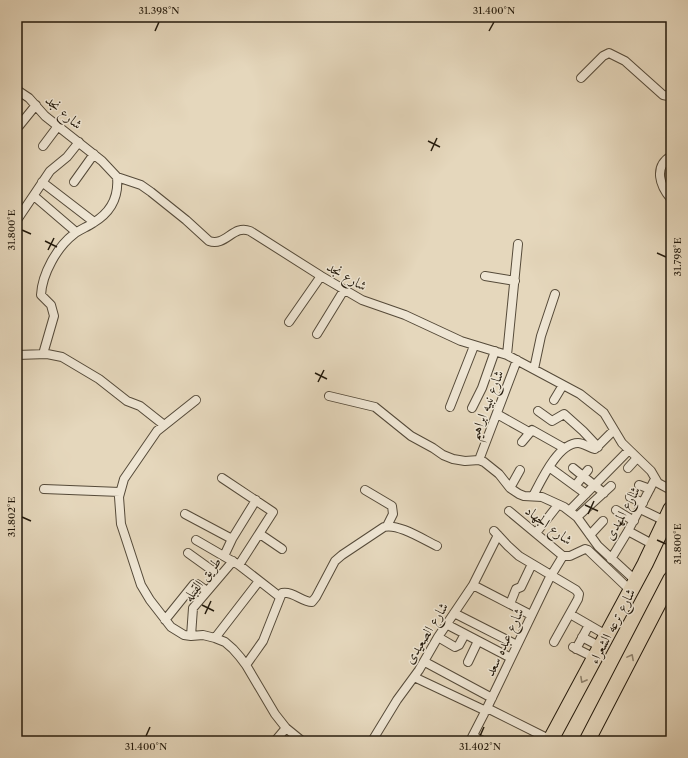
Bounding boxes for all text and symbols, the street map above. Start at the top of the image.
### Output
text: 31.398°N [138,4,180,17]
text: 31.400°N [473,4,515,17]
street label: شارع نجد [40,91,86,135]
text: 31.800°E [5,209,18,251]
text: 31.798°E [671,237,684,277]
street label: شارع نجد [322,257,370,297]
street label: شارع نبيه ابراهيم [464,368,512,444]
street label: شارع المهدى [600,483,647,545]
text: 31.802°E [5,497,18,537]
street label: شارع الجهاد [520,501,576,551]
text: 31.800°E [671,523,684,565]
street label: طريق القبله [179,553,225,605]
street label: شارع ترعه الشعراء [585,585,642,668]
street label: شارع الصعيدى [400,599,455,669]
street label: شارع عبده سعد [480,605,530,680]
one-way arrow [626,653,633,661]
one-way arrow [580,676,587,683]
text: 31.400°N [125,740,167,753]
text: 31.402°N [459,740,501,753]

